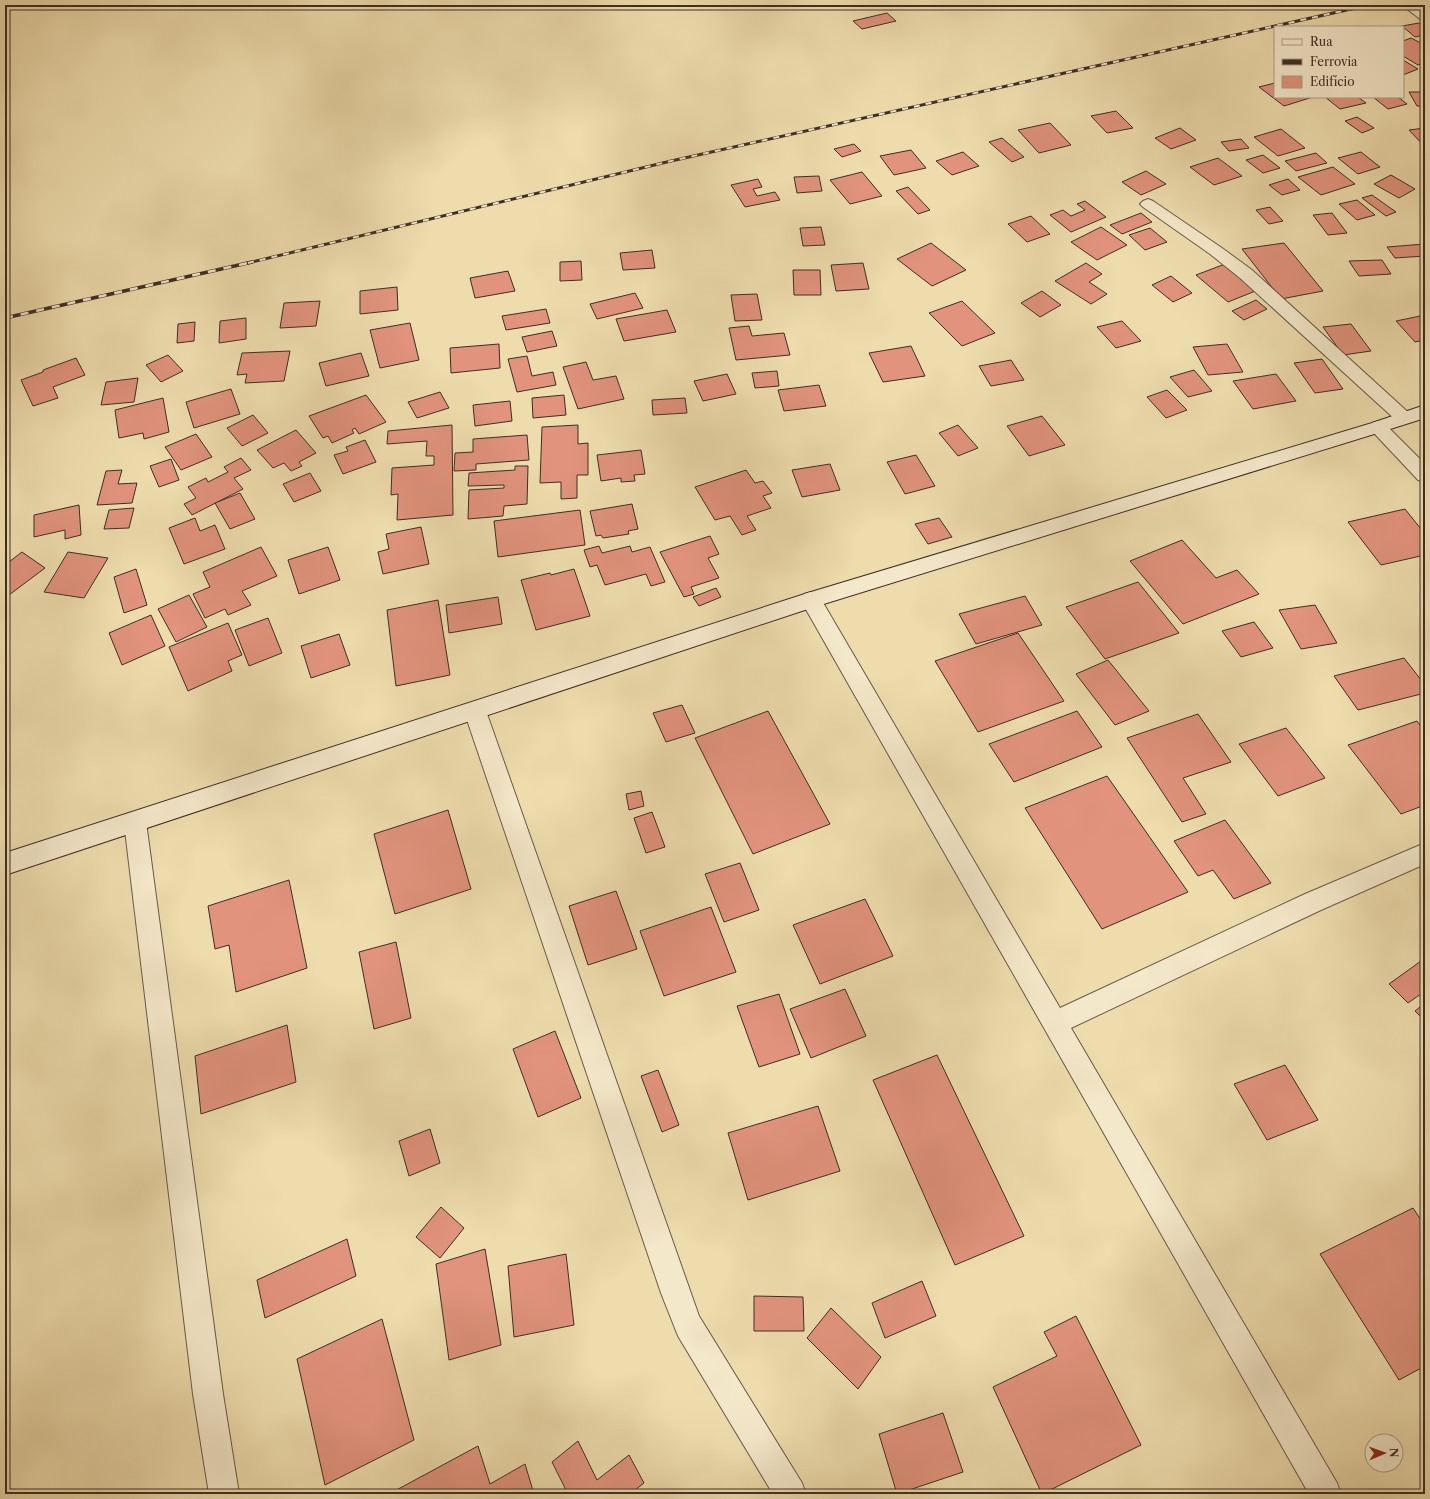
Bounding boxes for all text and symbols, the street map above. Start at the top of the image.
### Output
legend [1274,26,1404,98]
text: Rua [1310,34,1333,49]
text: Ferrovia [1310,54,1358,69]
text: Edifício [1310,74,1355,89]
north arrow [1364,1433,1404,1473]
text: N [1387,1448,1401,1458]

